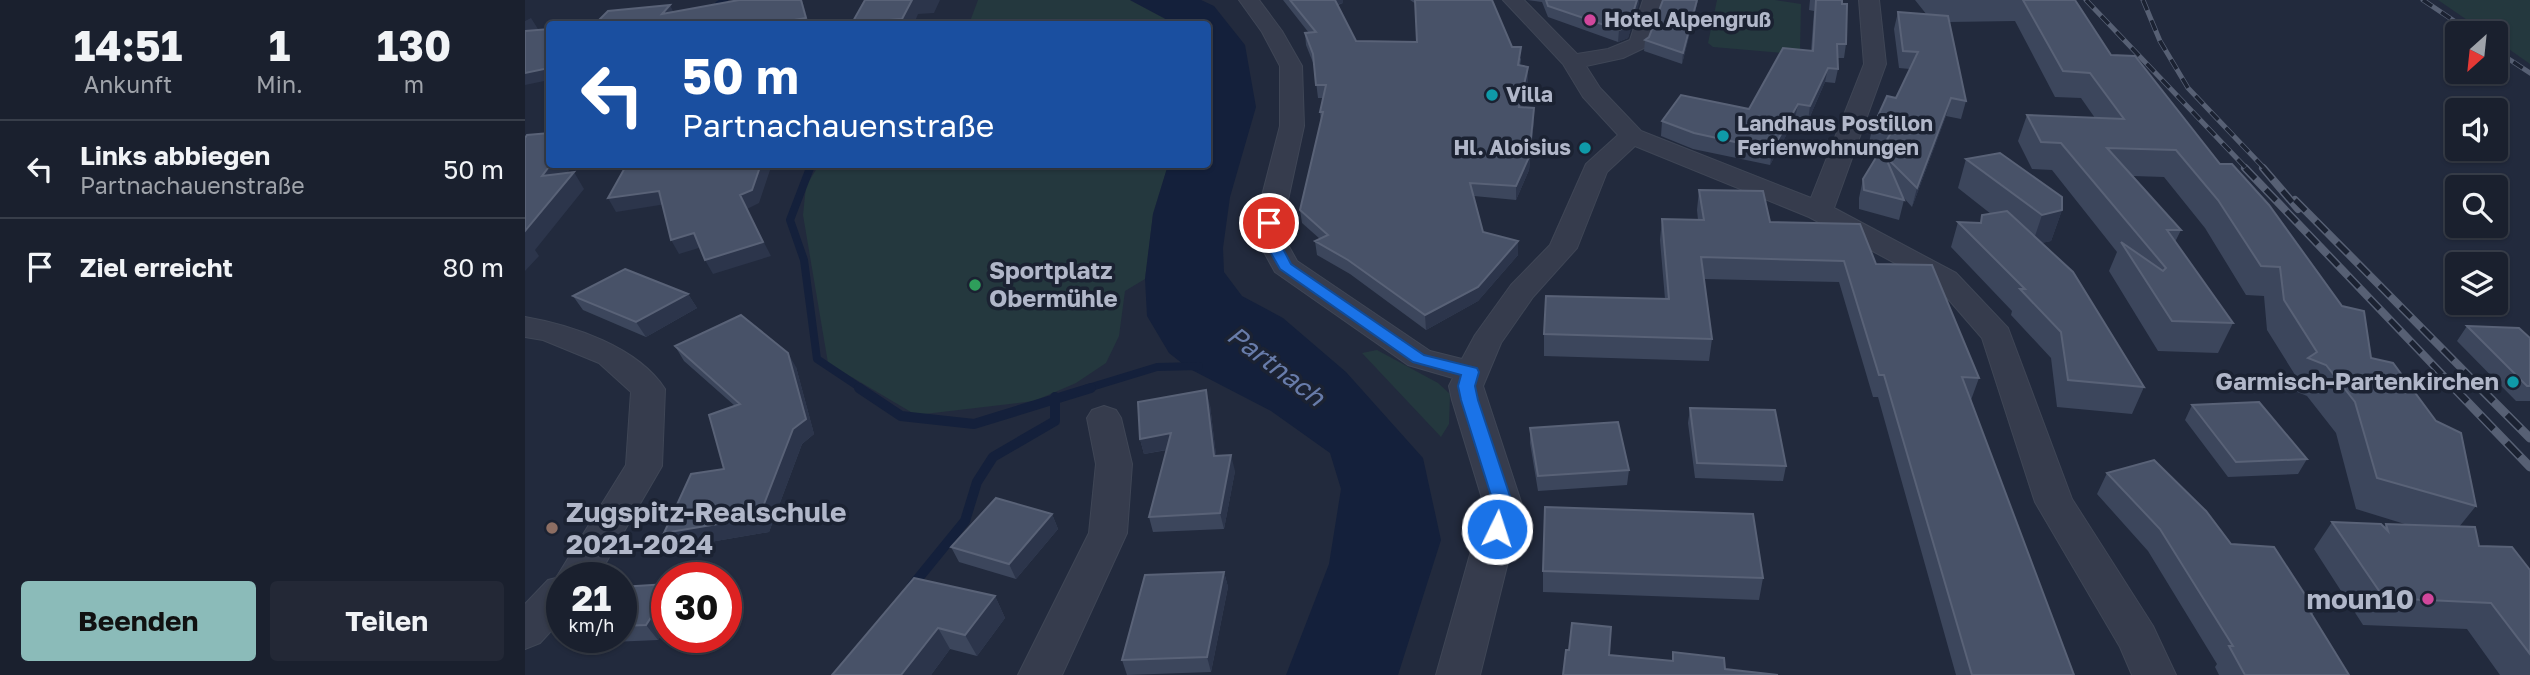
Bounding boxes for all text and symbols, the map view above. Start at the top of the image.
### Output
place label: Hotel Alpengruß [1604,6,1771,32]
marker: Hotel Alpengruß [1582,12,1598,28]
text: 14:51 [74,20,182,70]
text: 1 [269,20,290,70]
text: 130 [377,20,451,70]
north arrow [2445,21,2508,84]
map controls [2445,21,2508,315]
text: 50 m [682,46,799,105]
icon: left [567,49,658,140]
text: Ankunft [84,70,172,98]
text: Min. [256,70,303,98]
text: m [404,70,424,98]
place label: Villa [1506,81,1553,107]
marker: Villa [1484,87,1500,103]
button: sound [2445,98,2508,161]
text: Partnachauenstraße [682,106,994,144]
place label: Landhaus Postillon Ferienwohnungen [1737,110,1933,160]
marker: Landhaus Postillon Ferienwohnungen [1715,128,1731,144]
place label: Hl. Aloisius [1453,134,1571,160]
text: Links abbiegen [80,140,270,171]
marker: Hl. Aloisius [1577,140,1593,156]
icon: left [21,150,59,188]
text: 50 m [443,154,504,185]
text: Partnachauenstraße [80,171,304,199]
button: search [2445,175,2508,238]
pin [1239,193,1299,253]
icon: arrive [1250,204,1288,242]
icon: arrive [21,248,59,286]
text: Ziel erreicht [80,252,233,283]
text: 80 m [443,252,504,283]
button: layers [2445,252,2508,315]
place label: Sportplatz Obermühle [989,255,1118,312]
marker: Sportplatz Obermühle [967,277,983,293]
water label: Partnach [1222,319,1332,413]
place label: Garmisch-Partenkirchen [2215,366,2499,395]
marker: Garmisch-Partenkirchen [2505,374,2521,390]
position arrow [1460,492,1534,566]
place label: Zugspitz-Realschule 2021-2024 [566,495,846,560]
marker: Zugspitz-Realschule 2021-2024 [544,520,560,536]
speed limit sign: 30 [651,562,742,653]
text: 21 [572,577,611,619]
button: Beenden [21,581,256,661]
button: Teilen [270,581,504,661]
place label: moun10 [2306,582,2414,615]
marker: moun10 [2420,591,2436,607]
text: km/h [569,614,614,636]

